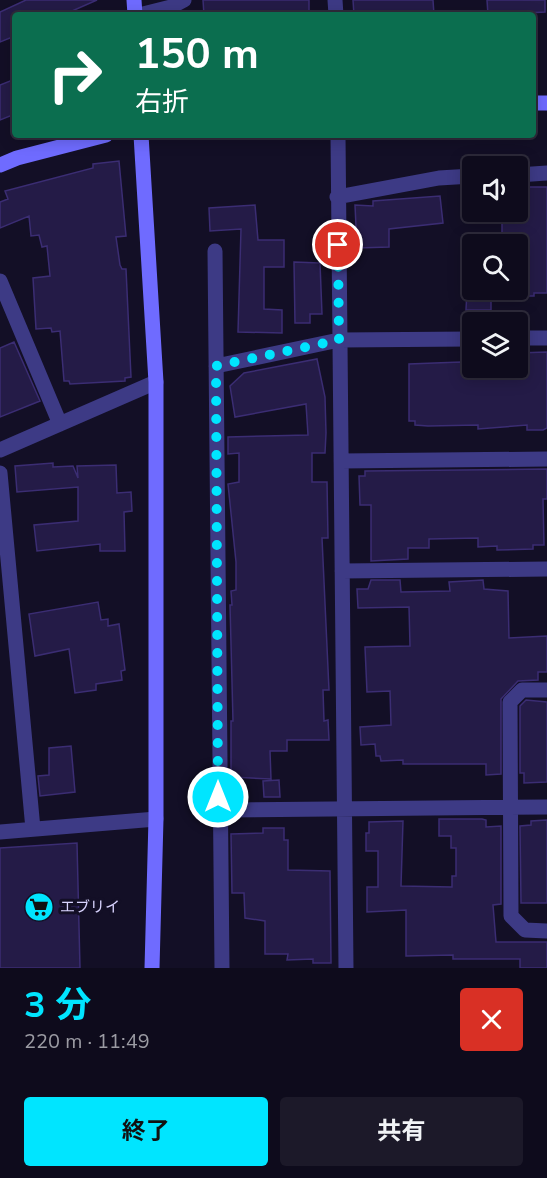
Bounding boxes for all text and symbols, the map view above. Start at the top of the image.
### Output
text: 150 m [135,26,259,83]
icon: right [36,36,114,114]
text: 右折 [135,84,189,121]
map controls [462,156,528,378]
button: sound [462,156,528,222]
pin [312,219,363,270]
icon: arrive [321,228,354,261]
button: search [462,234,528,300]
button: layers [462,312,528,378]
position arrow [186,765,250,829]
supermarket icon: エブリイ [23,891,55,923]
place label: エブリイ [60,897,120,917]
text: 3 分 [24,981,91,1030]
button: close [460,988,523,1051]
text: 220 m · 11:49 [24,1028,150,1055]
button: 終了 [24,1097,268,1166]
button: 共有 [280,1097,523,1166]

